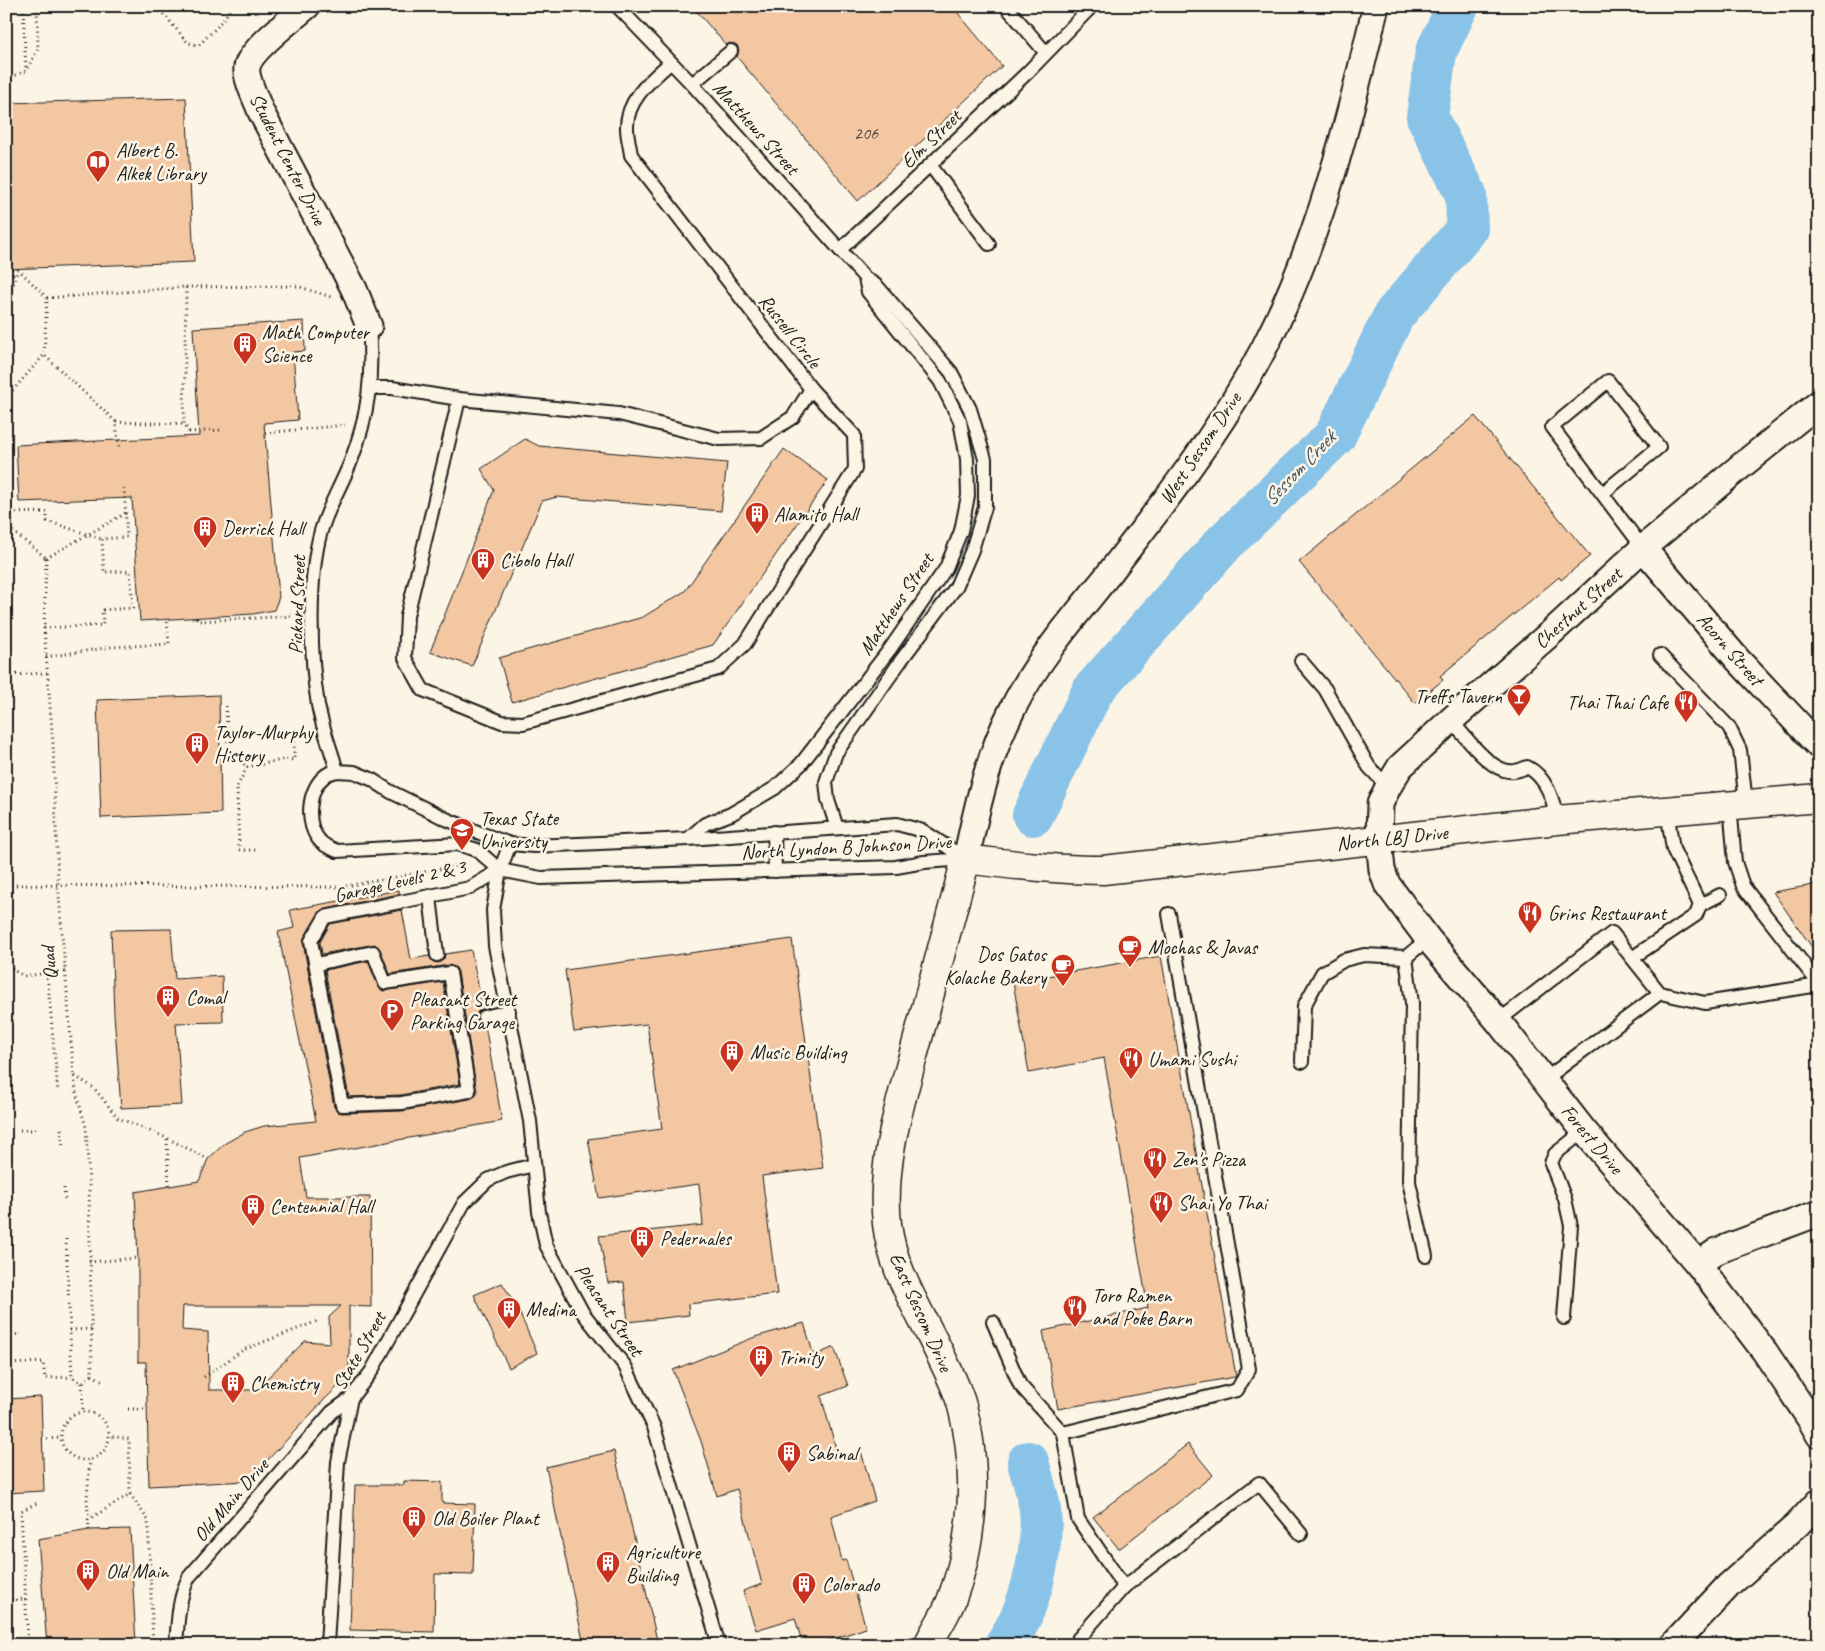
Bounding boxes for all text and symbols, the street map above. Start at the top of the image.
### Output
street label: Matthews Street [708,76,806,182]
street label: Student Center Drive [244,89,333,230]
street label: Elm Street [896,103,968,174]
house number: 206 [854,122,879,144]
place label: Albert B. Alkek Library [116,138,208,186]
library icon: Albert B. Alkek Library [85,149,111,183]
street label: Russell Circle [753,289,828,374]
place label: Math Computer Science [262,320,371,368]
building icon: Math Computer Science [232,331,258,365]
street label: West Sessom Drive [1154,386,1247,509]
water label: Sessom Creek [1257,423,1343,511]
building icon: Alamito Hall [744,501,770,535]
place label: Alamito Hall [774,502,861,527]
building icon: Derrick Hall [192,515,218,549]
place label: Derrick Hall [222,516,308,541]
street label: Matthews Street [853,546,940,660]
building icon: Cibolo Hall [470,547,496,581]
place label: Cibolo Hall [500,548,575,573]
street label: Pickard Street [283,553,311,655]
street label: Chestnut Street [1529,560,1629,654]
street label: Acorn Street [1691,607,1771,693]
bar icon: Treffs Tavern [1506,683,1532,717]
place label: Treffs Tavern [1415,684,1503,709]
restaurant icon: Thai Thai Cafe [1673,689,1699,723]
place label: Thai Thai Cafe [1567,690,1669,715]
place label: Taylor-Murphy History [214,720,315,768]
building icon: Taylor-Murphy History [184,731,210,765]
place label: Texas State University [480,806,560,854]
school or university icon: Texas State University [449,817,475,851]
street label: North LBJ Drive [1335,820,1450,856]
street label: North Lyndon B Johnson Drive [741,829,953,865]
street label: Garage Levels 2 & 3 [332,853,470,908]
restaurant icon: Grins Restaurant [1517,900,1543,934]
place label: Grins Restaurant [1548,901,1668,926]
cafe icon: Mochas & Javas [1117,934,1143,968]
place label: Mochas & Javas [1148,935,1259,960]
street label: Quad [35,942,63,981]
place label: Dos Gatos Kolache Bakery [944,942,1048,990]
cafe icon: Dos Gatos Kolache Bakery [1050,953,1076,987]
building icon: Comal [155,984,181,1018]
place label: Comal [186,985,229,1010]
place label: Pleasant Street Parking Garage [410,987,518,1035]
parking icon: Pleasant Street Parking Garage [379,998,405,1032]
building icon: Music Building [719,1039,745,1073]
place label: Music Building [750,1040,848,1065]
restaurant icon: Umami Sushi [1118,1046,1144,1080]
place label: Umami Sushi [1148,1047,1238,1072]
street label: Forest Drive [1556,1099,1629,1180]
restaurant icon: Zen's Pizza [1142,1146,1168,1180]
place label: Zen's Pizza [1172,1147,1247,1172]
restaurant icon: Shai Yo Thai [1148,1190,1174,1224]
place label: Shai Yo Thai [1178,1191,1269,1216]
building icon: Centennial Hall [240,1193,266,1227]
place label: Centennial Hall [270,1194,376,1219]
building icon: Pedernales [629,1225,655,1259]
place label: Pedernales [660,1226,733,1251]
street label: East Sessom Drive [884,1249,959,1377]
street label: Pleasant Street [569,1259,650,1363]
place label: Toro Ramen and Poke Barn [1092,1283,1193,1331]
restaurant icon: Toro Ramen and Poke Barn [1062,1294,1088,1328]
building icon: Medina [496,1296,522,1330]
place label: Medina [526,1297,577,1322]
street label: State Street [327,1305,393,1395]
building icon: Trinity [748,1344,774,1378]
place label: Trinity [778,1345,825,1370]
building icon: Chemistry [220,1370,246,1404]
place label: Chemistry [250,1371,321,1396]
building icon: Sabinal [776,1440,802,1474]
place label: Sabinal [806,1441,861,1466]
street label: Old Main Drive [188,1452,275,1547]
building icon: Old Boiler Plant [401,1505,427,1539]
place label: Old Boiler Plant [432,1506,541,1531]
place label: Agriculture Building [626,1540,702,1588]
building icon: Agriculture Building [595,1550,621,1584]
building icon: Old Main [75,1558,101,1592]
place label: Old Main [106,1559,169,1584]
building icon: Colorado [791,1571,817,1605]
place label: Colorado [822,1572,880,1597]

